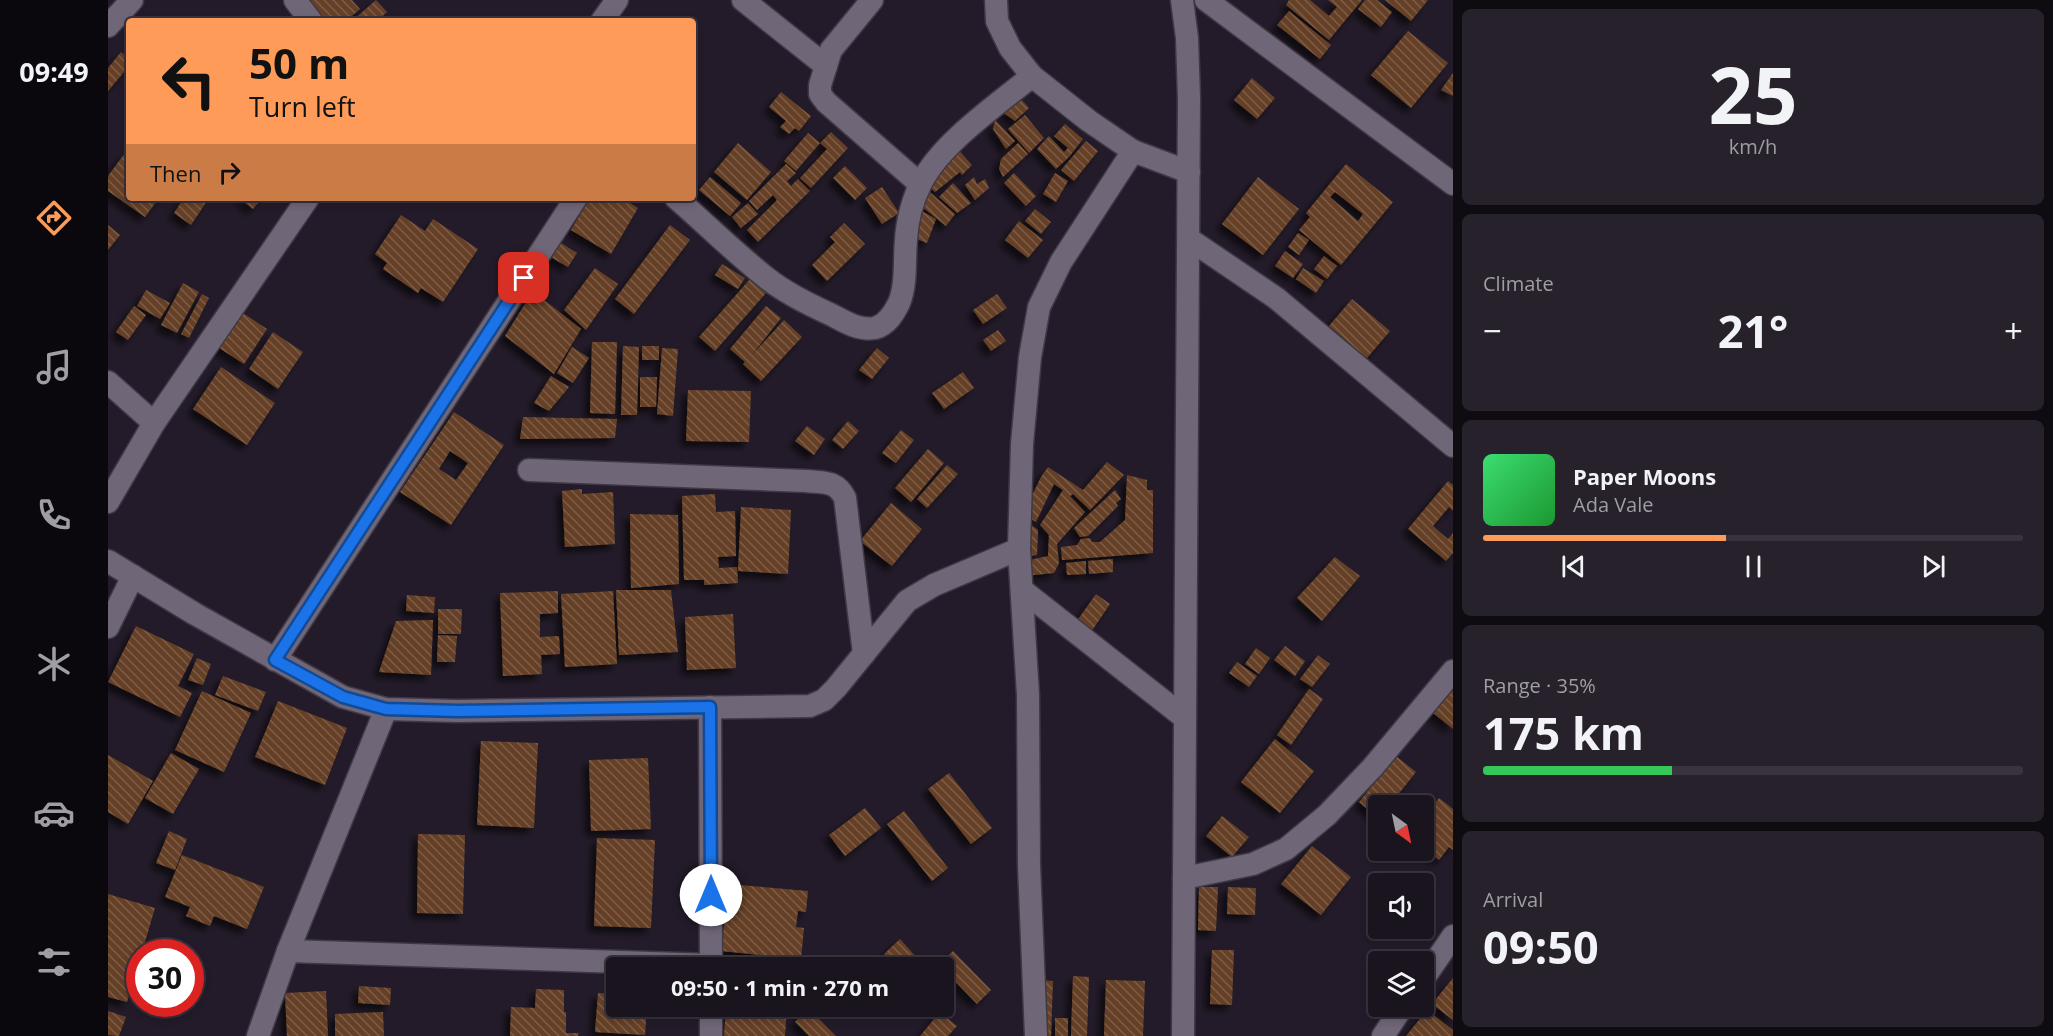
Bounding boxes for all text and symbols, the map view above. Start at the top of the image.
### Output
text: 50 m [249,34,349,91]
text: 25 [1708,41,1798,147]
icon: left [150,42,228,120]
text: 09:49 [19,53,89,90]
text: Turn left [249,88,356,125]
text: km/h [1729,133,1777,160]
icon: right [213,156,246,189]
text: Then [150,158,201,188]
icon: directions [33,197,75,239]
pin [498,252,549,303]
icon: arrive [507,261,540,294]
text: Climate [1483,270,1554,297]
text: 21° [1718,300,1788,361]
text: − [1483,308,1502,353]
text: + [2004,308,2023,353]
icon: music [33,346,75,388]
text: Paper Moons [1573,461,1716,491]
text: Ada Vale [1573,491,1654,518]
icon: phone [33,494,75,536]
icon: previous [1557,550,1590,583]
icon: pause [1737,550,1770,583]
icon: next [1917,550,1950,583]
icon: climate [33,643,75,685]
text: Range · 35% [1483,672,1596,699]
text: 175 km [1483,702,1644,763]
icon: car [33,792,75,834]
north arrow [1368,795,1434,861]
map controls [1368,795,1434,1017]
position arrow [679,863,743,927]
button: sound [1368,873,1434,939]
text: Arrival [1483,886,1543,913]
text: 09:50 [1483,916,1599,977]
speed limit sign: 30 [126,939,204,1017]
icon: filters [33,941,75,983]
button: layers [1368,951,1434,1017]
text: 09:50 · 1 min · 270 m [671,972,889,1002]

